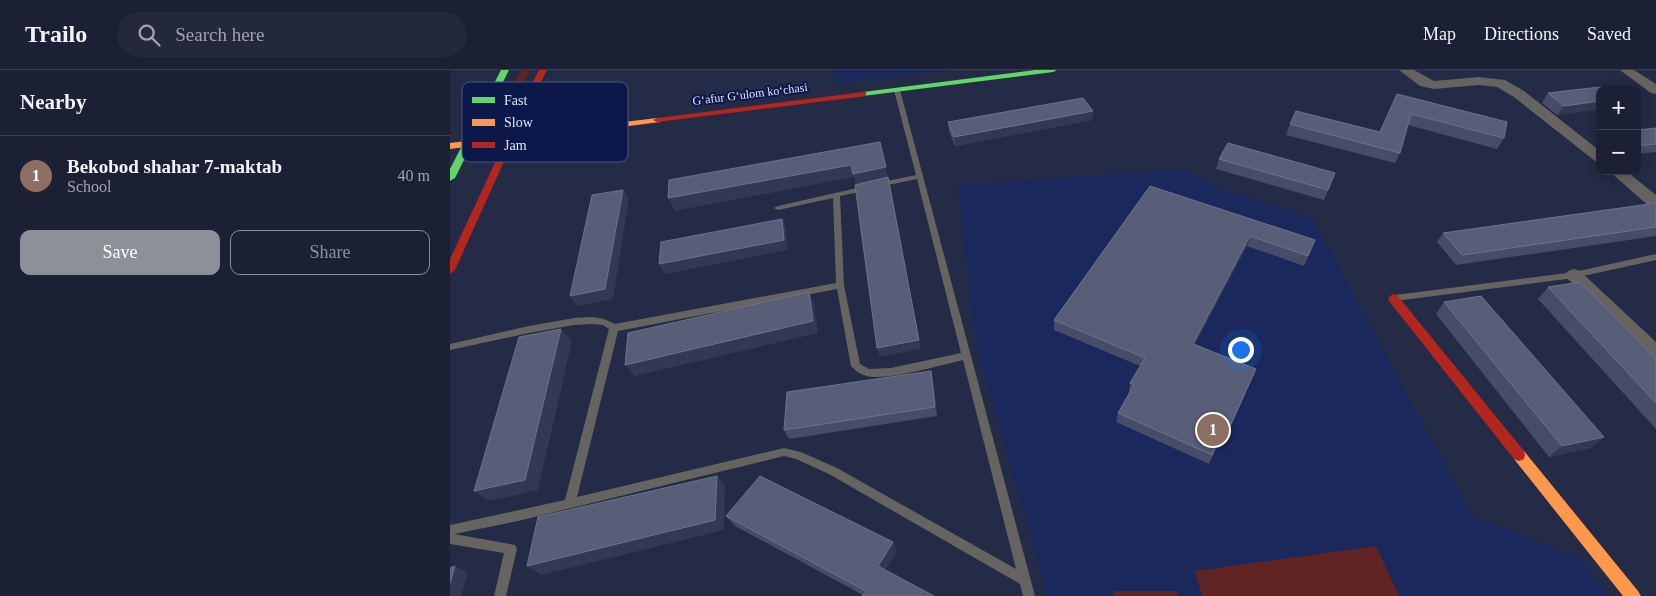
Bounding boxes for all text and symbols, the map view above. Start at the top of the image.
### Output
search box [117,12,467,57]
text: Trailo [25,21,87,47]
icon: search [135,21,163,49]
text: Search here [175,24,264,45]
text: Map [1423,24,1456,44]
text: Directions [1484,24,1559,44]
text: Saved [1587,24,1631,44]
street label: Gʻafur Gʻulom koʻchasi [692,80,809,108]
legend [462,82,628,162]
map controls [1596,85,1641,175]
button: + [1596,85,1641,130]
text: Nearby [20,90,87,114]
text: Fast [504,93,527,108]
text: Slow [504,115,534,130]
button: − [1596,130,1641,175]
text: Jam [504,138,527,153]
text: Bekobod shahar 7-maktab [67,156,282,177]
text: 1 [32,167,40,184]
text: 40 m [398,167,430,184]
text: School [67,178,111,195]
button: Save [20,230,220,275]
button: Share [230,230,430,275]
your location [1228,337,1254,363]
pin: 1 [1197,411,1229,449]

